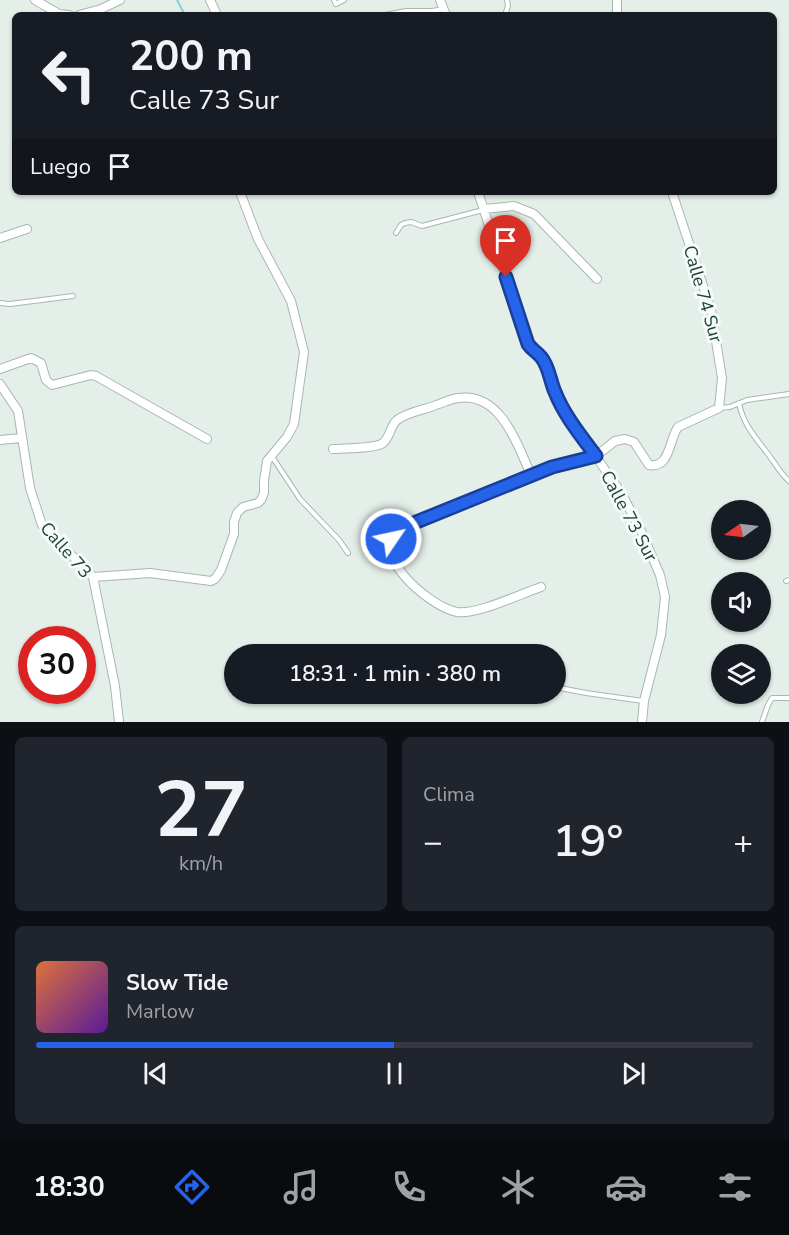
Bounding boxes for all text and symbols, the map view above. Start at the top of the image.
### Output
text: 200 m [129,28,253,85]
icon: left [30,36,108,114]
text: Calle 73 Sur [129,82,279,119]
icon: arrive [103,150,136,183]
text: Luego [30,152,91,182]
pin [480,215,531,277]
icon: arrive [489,224,522,257]
street label: Calle 74 Sur [678,243,728,346]
street label: Calle 73 Sur [595,466,663,566]
north arrow [711,500,771,560]
map controls [711,500,771,704]
position arrow [359,507,423,571]
street label: Calle 73 [35,517,97,583]
button: sound [711,572,771,632]
speed limit sign: 30 [18,626,96,704]
button: layers [711,644,771,704]
text: 18:31 · 1 min · 380 m [289,659,501,689]
text: 27 [154,757,248,864]
text: Clima [423,781,475,808]
text: 19° [553,811,623,872]
text: − [423,820,443,865]
text: + [733,820,753,865]
text: km/h [179,850,223,877]
text: Slow Tide [126,968,228,998]
text: Marlow [126,998,194,1025]
icon: previous [139,1057,172,1090]
icon: pause [378,1057,411,1090]
icon: next [617,1057,650,1090]
icon: directions [171,1166,213,1208]
icon: music [280,1166,322,1208]
icon: phone [388,1166,430,1208]
icon: climate [497,1166,539,1208]
icon: car [605,1166,647,1208]
icon: filters [714,1166,756,1208]
text: 18:30 [33,1169,105,1206]

